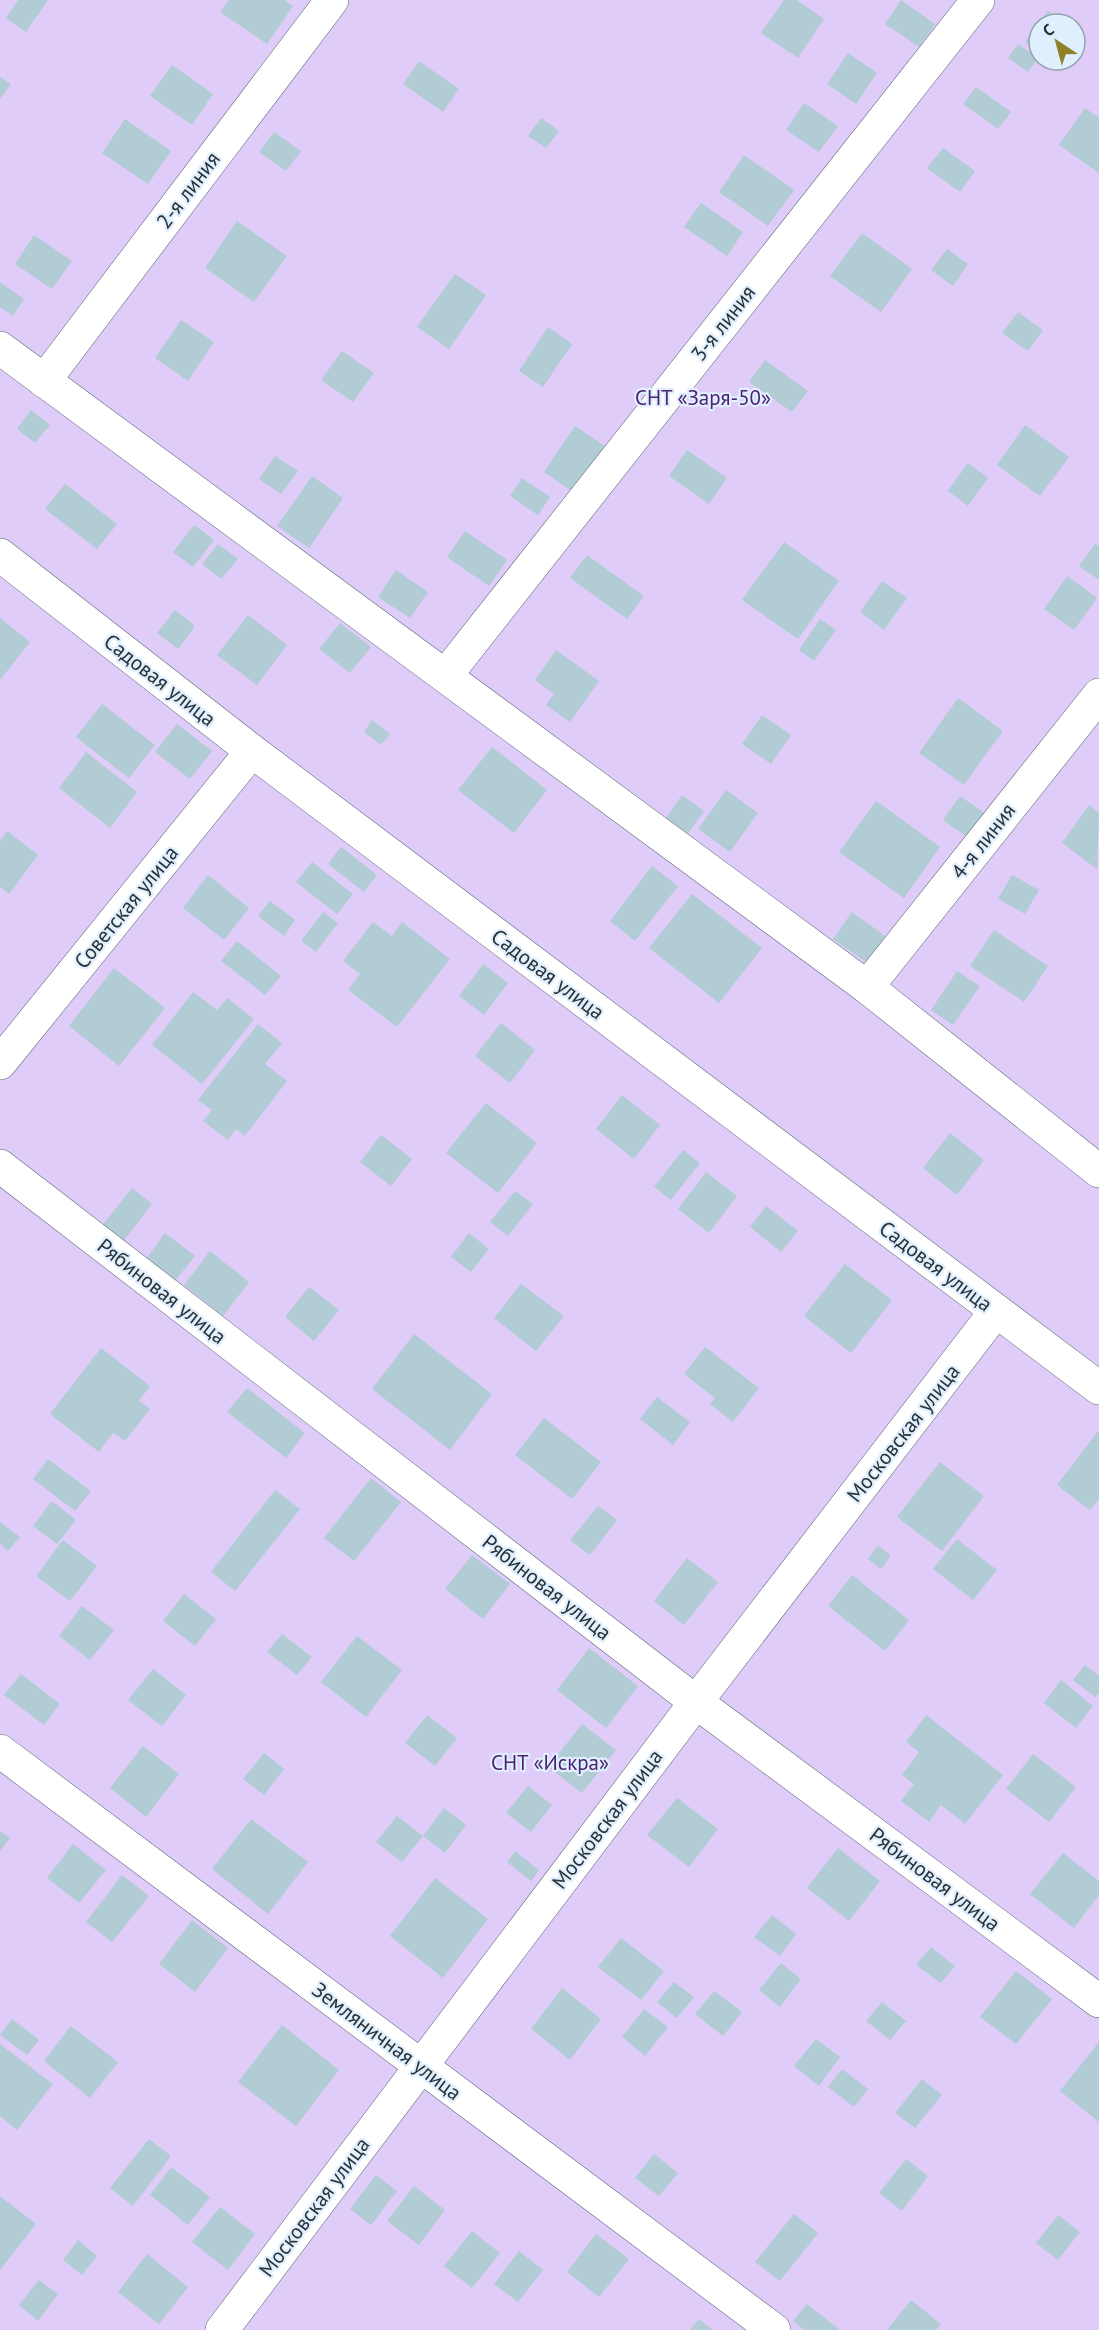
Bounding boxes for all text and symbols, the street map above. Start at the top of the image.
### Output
north arrow [1027,12,1087,72]
text: С [1039,19,1058,41]
street label: 2-я линия [150,146,226,234]
street label: 3-я линия [685,279,761,367]
park label: СНТ «Заря-50» [635,384,771,411]
street label: Садовая улица [99,628,221,732]
street label: 4-я линия [945,797,1021,885]
street label: Советская улица [68,840,184,974]
street label: Садовая улица [486,923,610,1025]
street label: Садовая улица [874,1215,998,1317]
street label: Рябиновая улица [92,1232,232,1350]
street label: Московская улица [841,1359,965,1507]
street label: Рябиновая улица [477,1528,617,1646]
street label: Московская улица [546,1744,668,1894]
park label: СНТ «Искра» [491,1749,609,1776]
street label: Рябиновая улица [864,1821,1006,1937]
street label: Земляничная улица [307,1976,467,2106]
street label: Московская улица [253,2132,375,2282]

